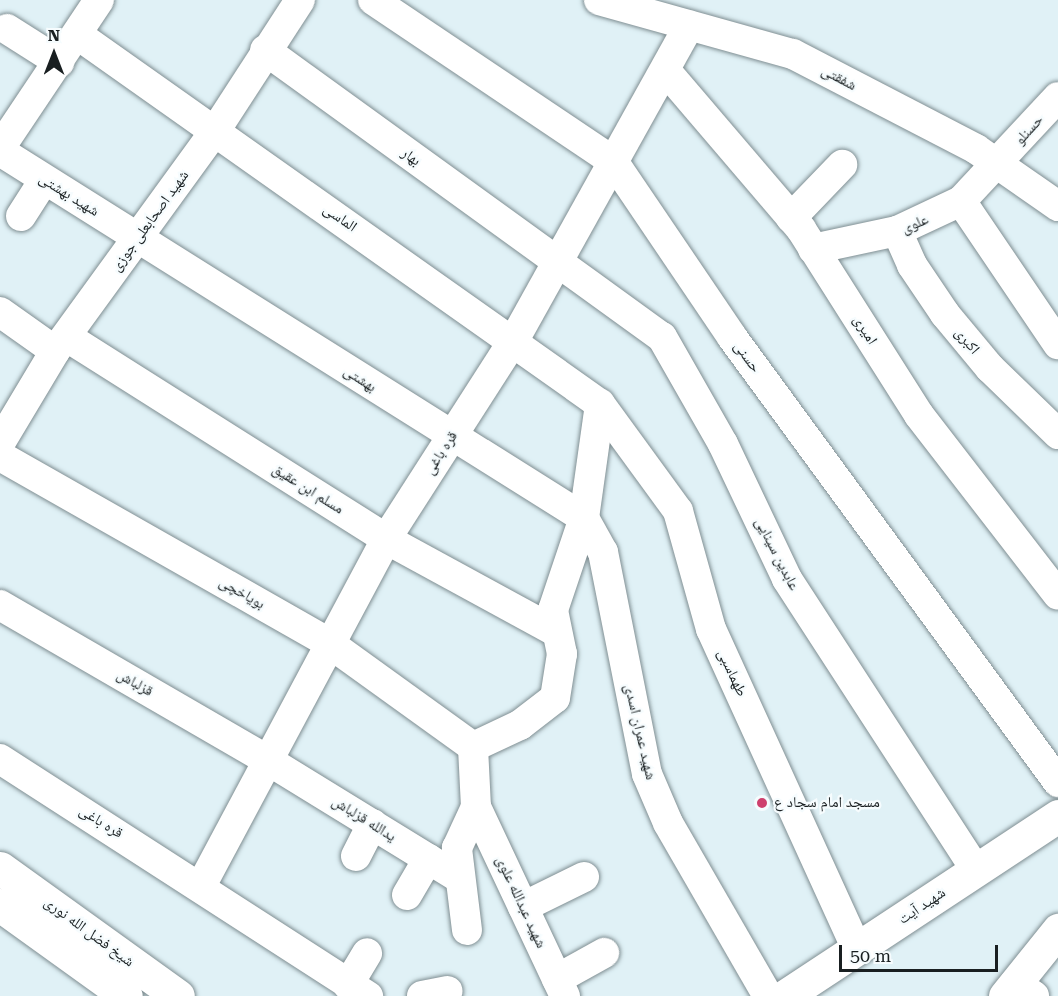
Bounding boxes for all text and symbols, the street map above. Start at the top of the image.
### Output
north arrow [24,24,84,84]
text: N [48,26,60,45]
street label: شفقتی [818,61,860,95]
street label: حسنلو [1011,111,1047,149]
street label: بهار [398,144,424,170]
street label: شهید اصحابعلی جوزی [107,167,193,275]
street label: شهید بهشتی [36,170,102,220]
street label: الماسی [320,200,360,236]
street label: علوی [899,210,931,238]
street label: امیری [849,312,881,348]
street label: اکبری [951,324,983,358]
street label: حسنی [730,338,764,376]
street label: بهشتی [340,362,380,396]
street label: قره باغی [420,428,462,478]
street label: مسلم ابن عقیق [269,460,347,518]
street label: عابدین سینایی [751,515,803,593]
street label: بویاخچی [216,573,268,613]
street label: طهماسبی [713,646,751,700]
street label: قزلباش [114,665,156,701]
street label: شهید عمران اسدی [620,682,660,782]
street label: یدالله قزلباش [329,792,399,846]
place label: مسجد امام سجاد ع [774,794,880,812]
marker: مسجد امام سجاد ع [755,796,769,810]
street label: قره باغی [76,802,126,842]
street label: شهید عبدالله علوی [492,853,550,951]
street label: شهید آیت [895,884,949,928]
street label: شیخ فضل الله نوری [40,893,138,971]
scale bar [842,933,1001,971]
text: 50 m [850,945,891,966]

